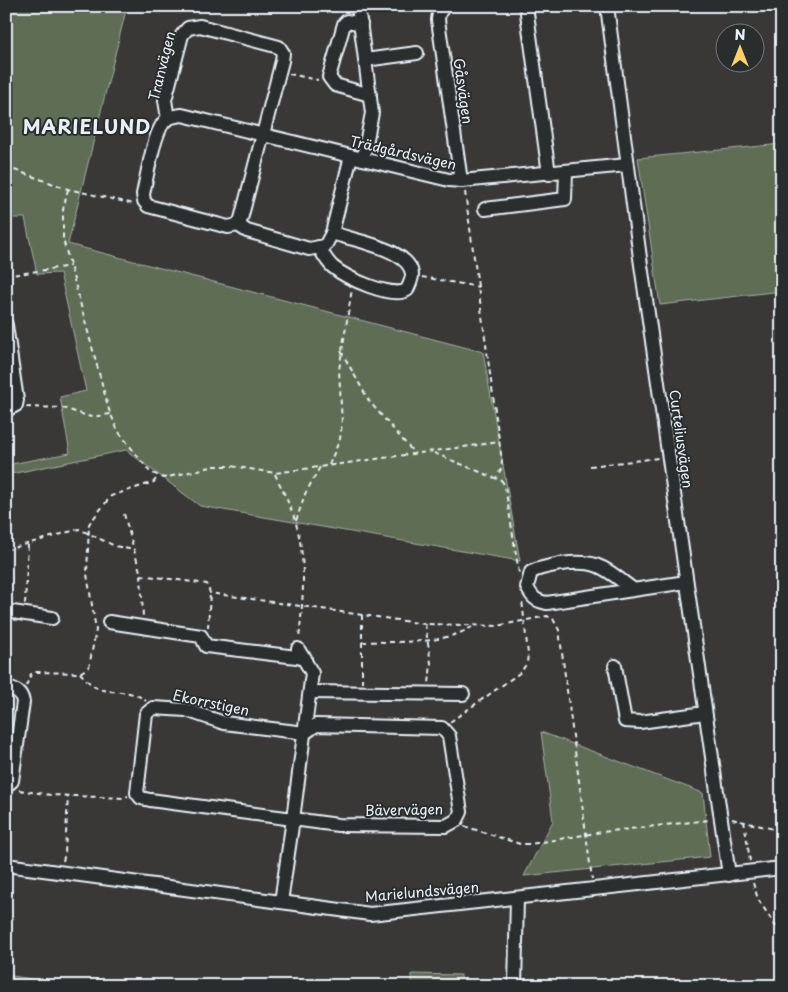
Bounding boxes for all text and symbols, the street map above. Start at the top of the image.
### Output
north arrow [716,22,766,72]
text: N [734,24,746,45]
street label: Tranvägen [143,29,180,103]
street label: Gåsvägen [448,57,479,125]
district label: MARIELUND [23,112,151,140]
street label: Trädgårdsvägen [348,130,458,175]
street label: Curteliusvägen [664,388,699,490]
street label: Ekorrstigen [171,684,251,721]
street label: Bävervägen [365,798,443,821]
street label: Marielundsvägen [364,876,480,907]

